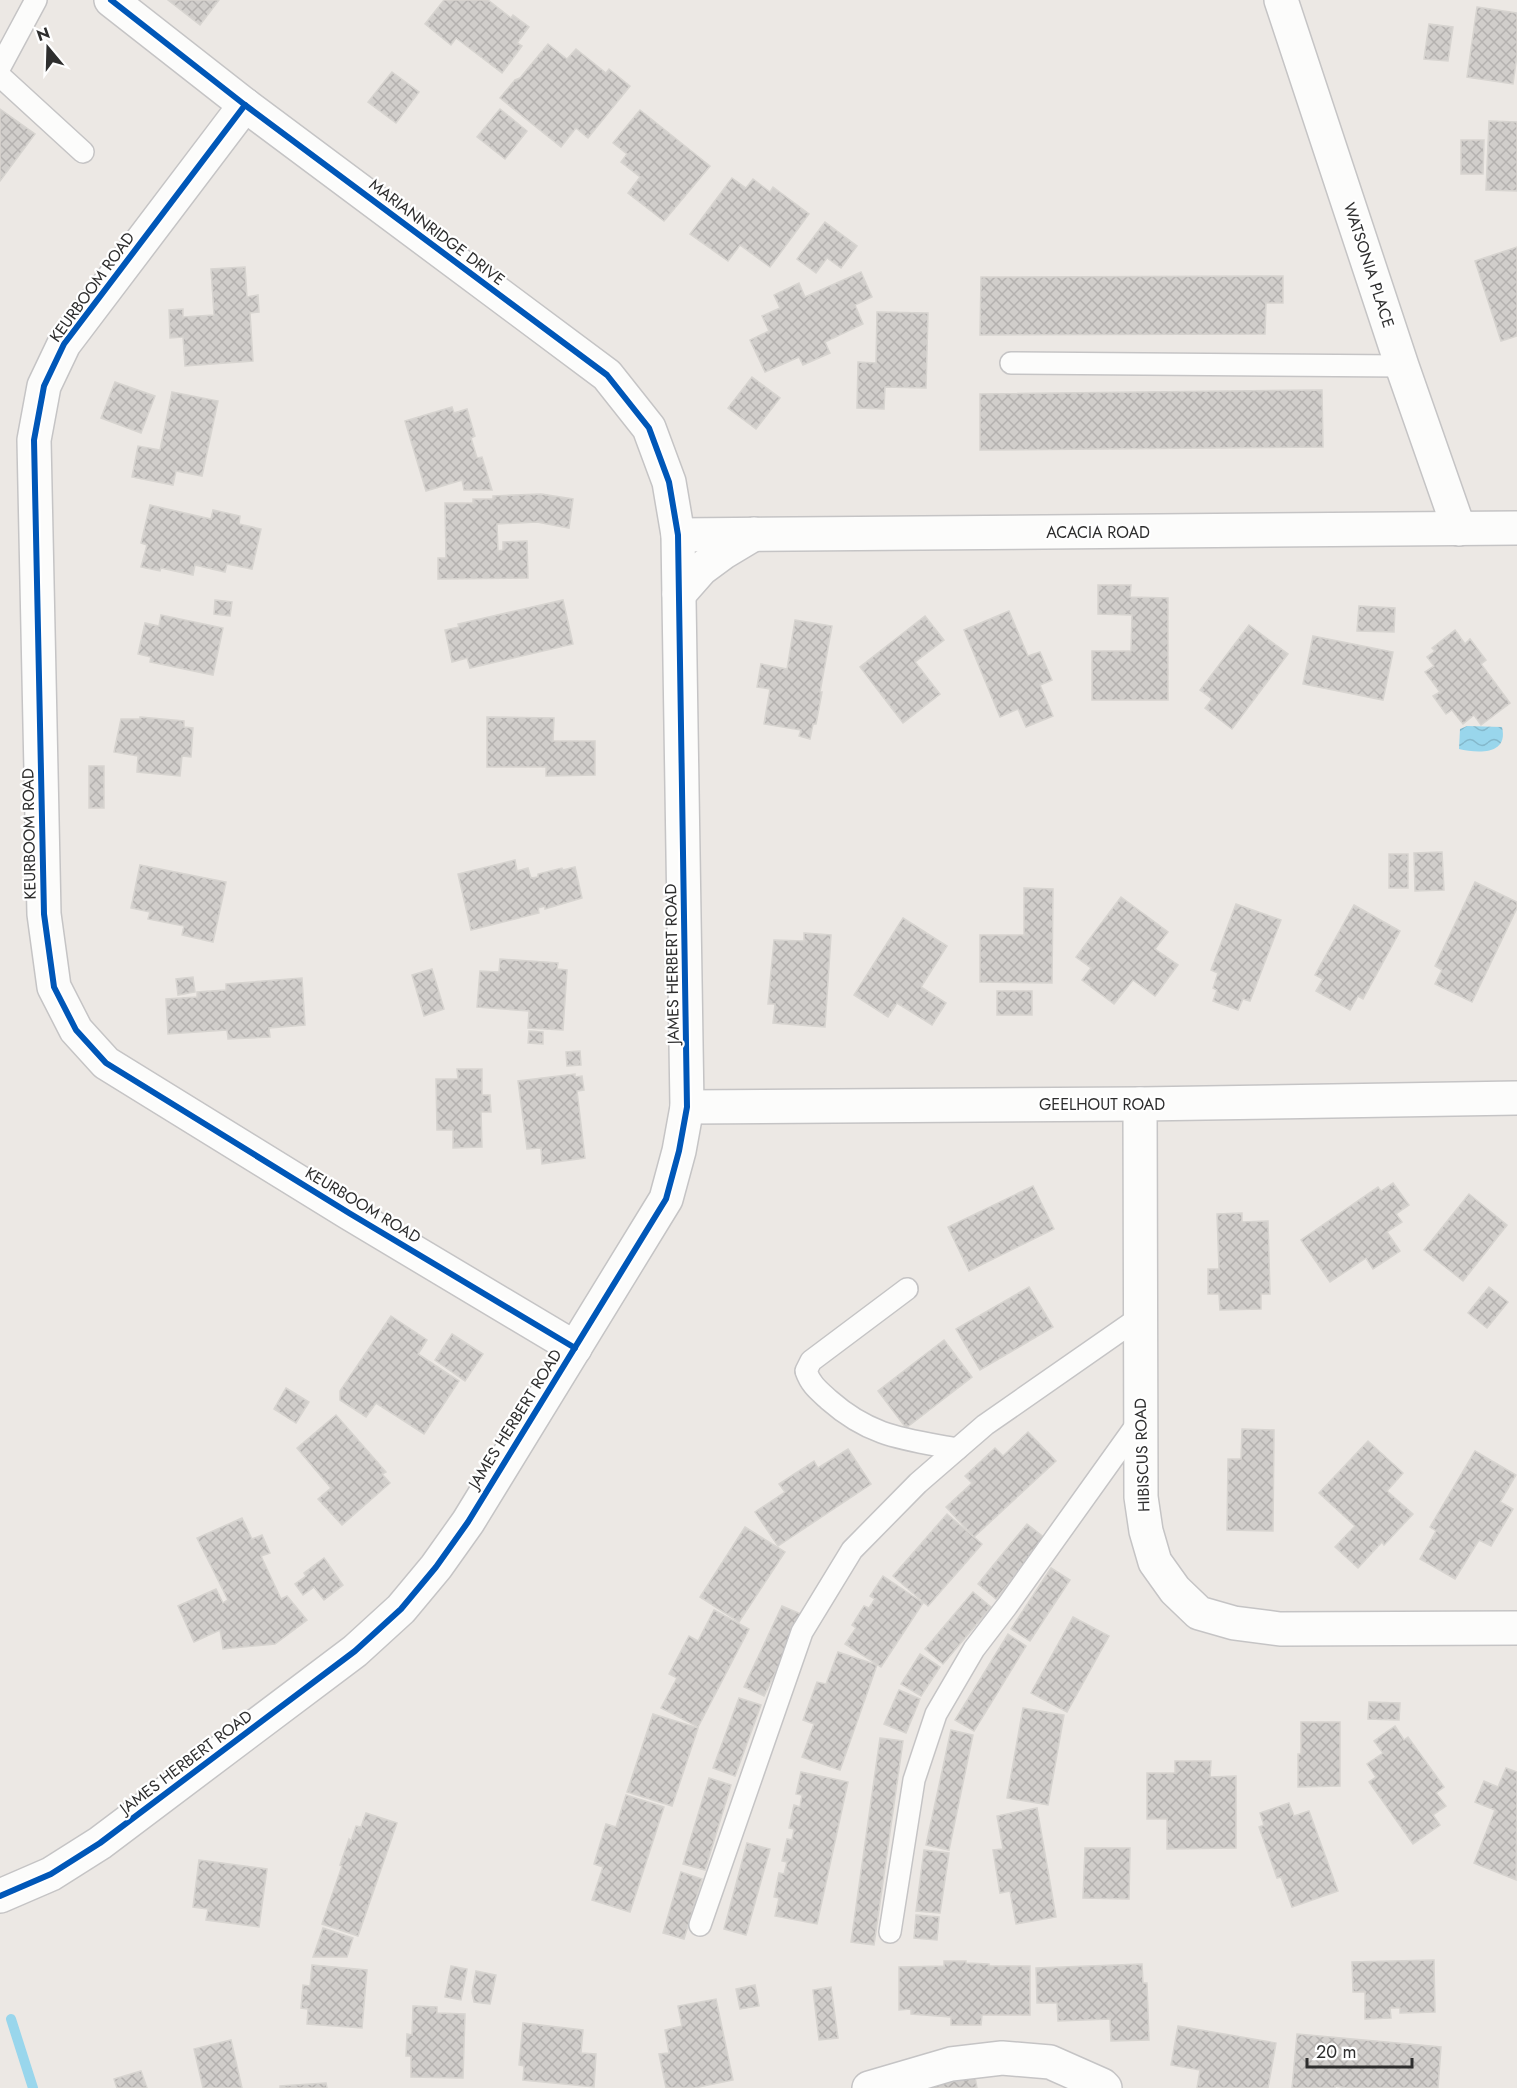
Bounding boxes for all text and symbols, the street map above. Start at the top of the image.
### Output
north arrow [18,18,78,78]
text: N [34,21,53,47]
street label: MARIANNRIDGE DRIVE [364,173,510,291]
street label: WATSONIA PLACE [1338,199,1400,331]
street label: KEURBOOM ROAD [44,227,140,347]
street label: ACACIA ROAD [1046,521,1150,544]
street label: KEURBOOM ROAD [16,768,42,900]
street label: JAMES HERBERT ROAD [659,883,685,1046]
street label: GEELHOUT ROAD [1039,1093,1165,1116]
street label: KEURBOOM ROAD [301,1161,425,1249]
street label: JAMES HERBERT ROAD [462,1345,567,1495]
street label: HIBISCUS ROAD [1129,1397,1155,1512]
street label: JAMES HERBERT ROAD [113,1704,257,1821]
scale bar [1307,2031,1412,2069]
text: 20 m [1316,2039,1356,2065]

